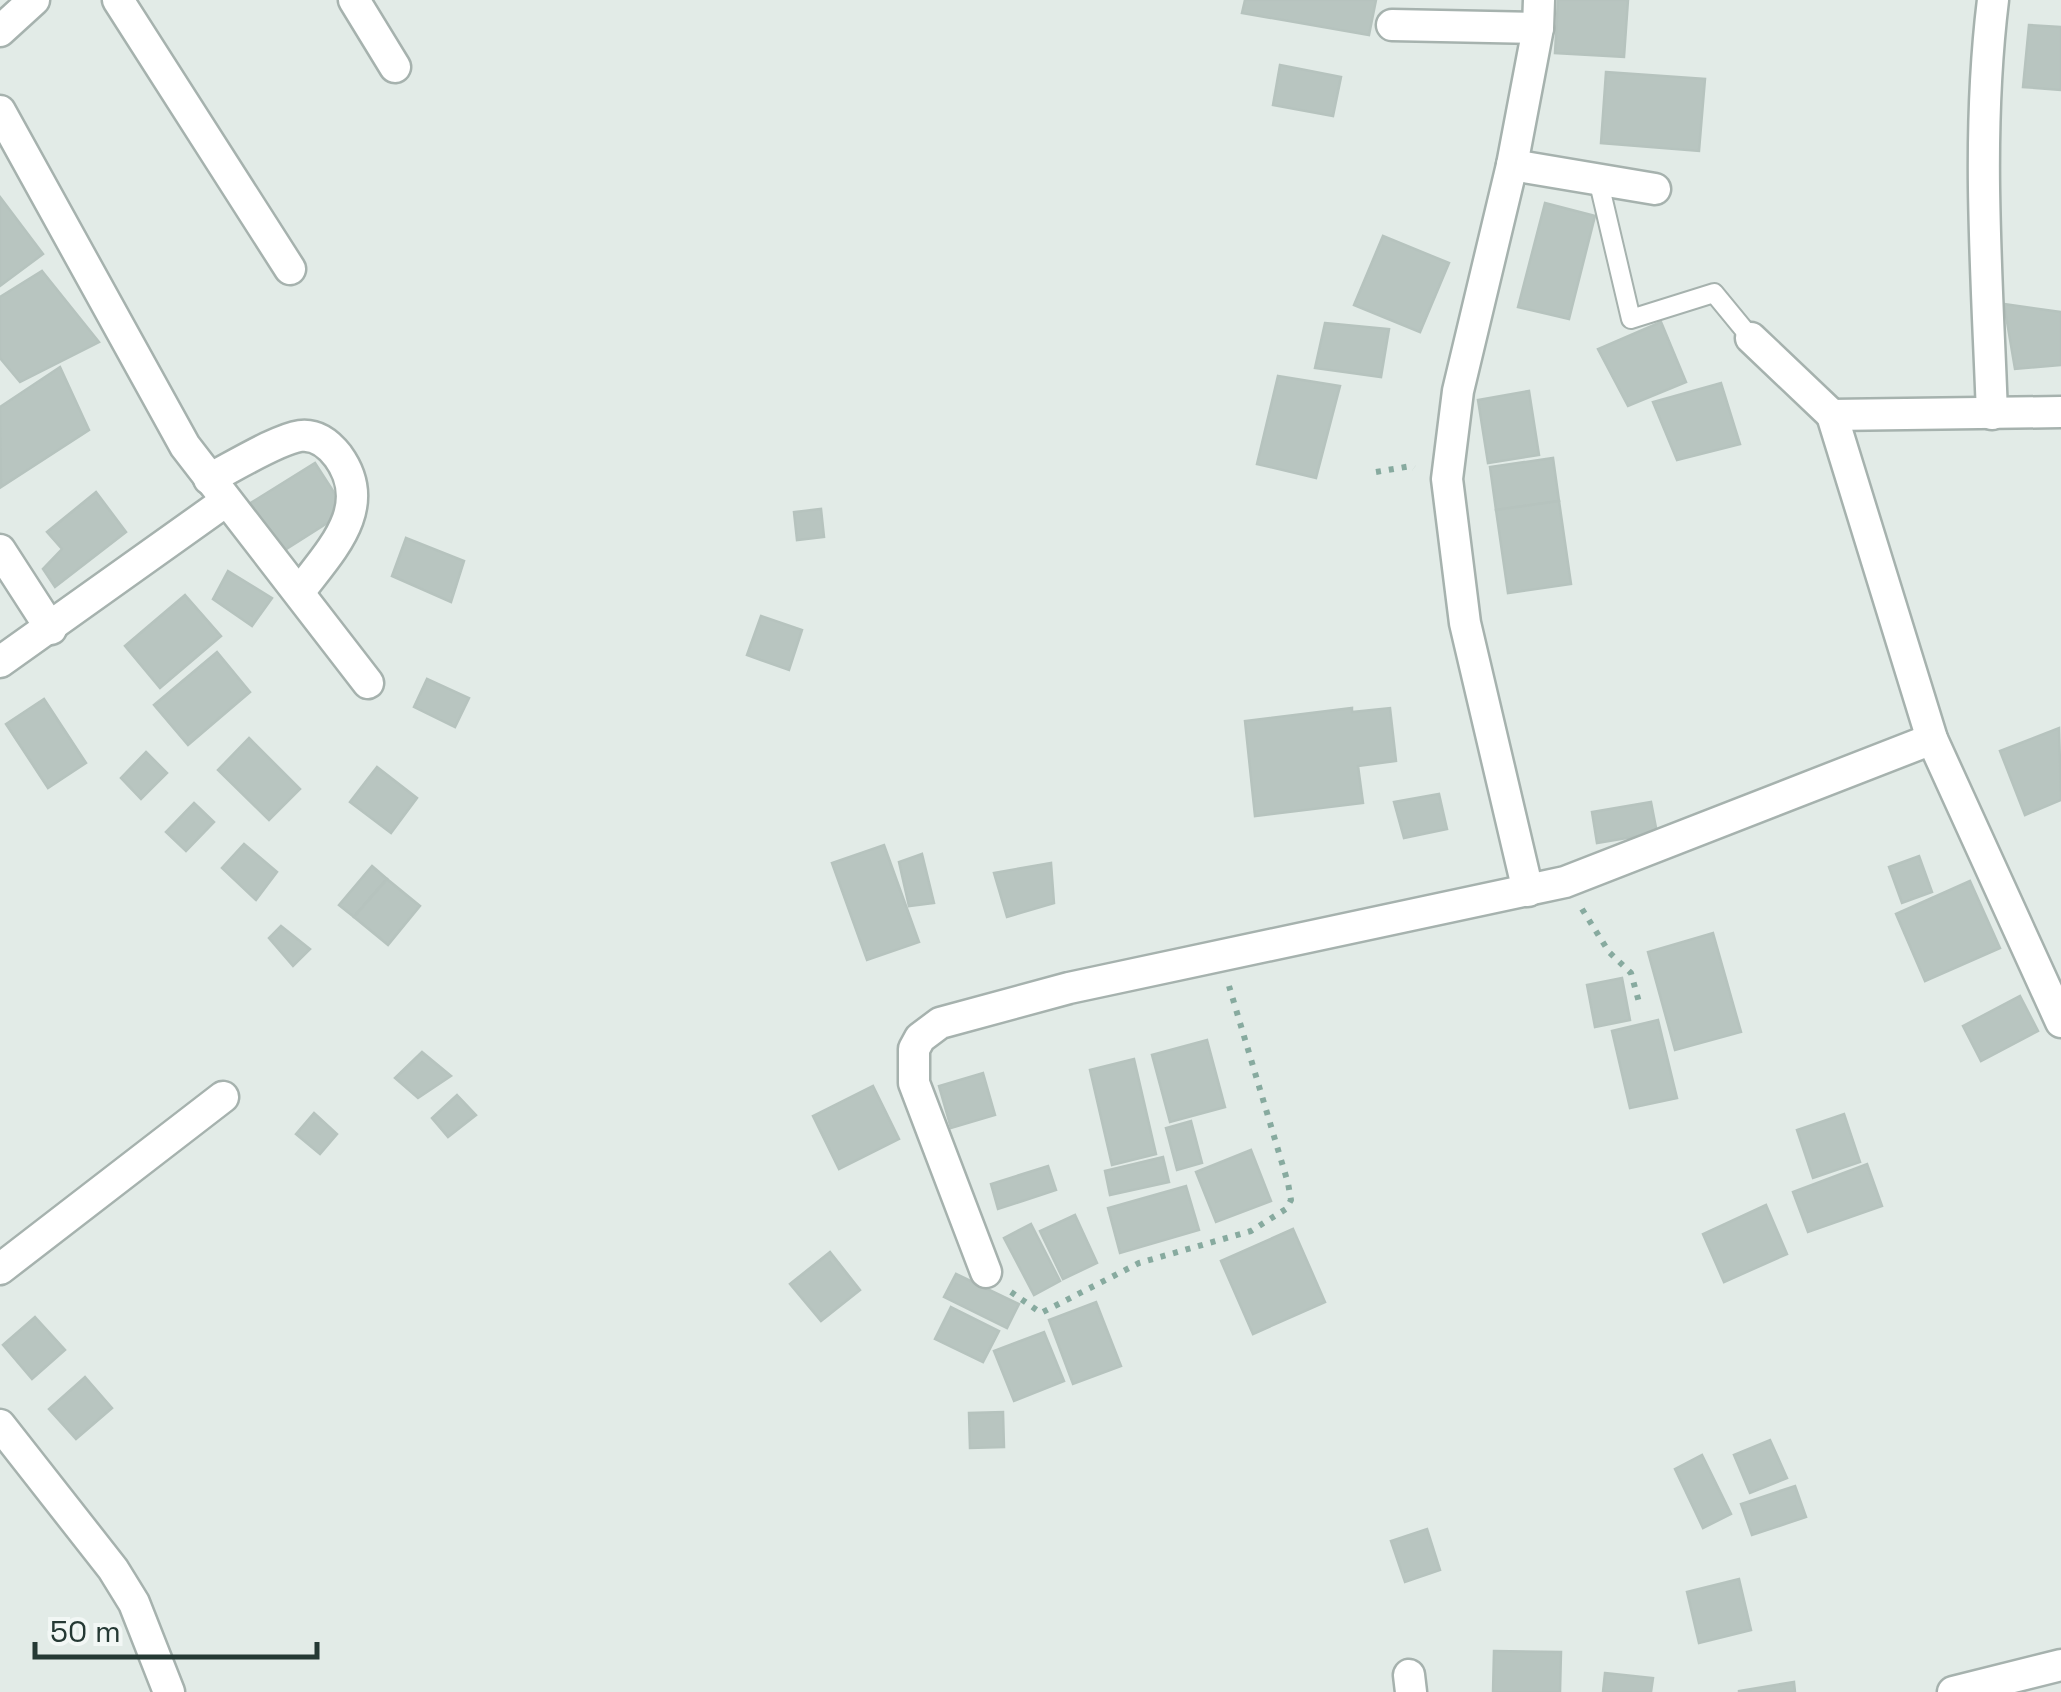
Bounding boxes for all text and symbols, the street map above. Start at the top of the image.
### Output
scale bar [35,1597,318,1659]
text: 50 m [50,1612,121,1651]

